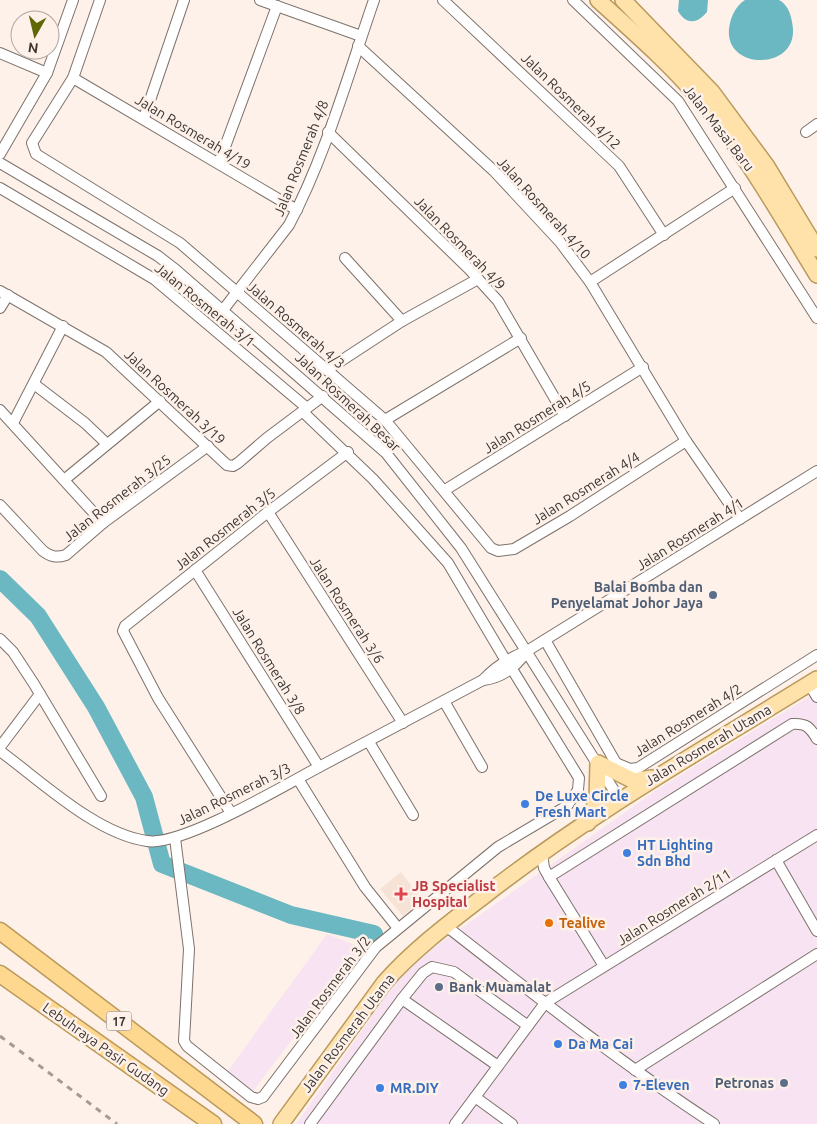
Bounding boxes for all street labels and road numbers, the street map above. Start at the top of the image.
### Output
street label: Jalan Rosmerah 4/12 [518,50,624,152]
street label: Jalan Masai Baru [680,82,758,174]
street label: Jalan Rosmerah 4/19 [133,91,253,173]
street label: Jalan Rosmerah 4/8 [270,98,332,218]
street label: Jalan Rosmerah 4/10 [494,154,594,262]
street label: Jalan Rosmerah 4/9 [411,193,509,293]
street label: Jalan Rosmerah 3/1 [152,260,258,350]
street label: Jalan Rosmerah 4/3 [244,278,348,372]
street label: Jalan Rosmerah 3/19 [121,346,229,448]
street label: Jalan Rosmerah Besar [292,349,404,455]
street label: Jalan Rosmerah 4/5 [480,377,594,457]
street label: Jalan Rosmerah 4/4 [529,448,643,528]
street label: Jalan Rosmerah 3/25 [60,451,174,545]
street label: Jalan Rosmerah 3/5 [171,485,279,573]
street label: Jalan Rosmerah 4/1 [633,494,747,574]
street label: Jalan Rosmerah 3/6 [307,554,387,666]
street label: Jalan Rosmerah 3/8 [229,604,309,718]
street label: Jalan Rosmerah 4/2 [631,680,745,760]
street label: Jalan Rosmerah Utama [642,701,774,789]
street label: Jalan Rosmerah 3/3 [175,760,293,828]
street label: Jalan Rosmerah 2/11 [614,865,734,949]
street label: Jalan Rosmerah 3/2 [286,933,374,1041]
street label: Jalan Rosmerah Utama [298,971,398,1095]
street label: Lebuhraya Pasir Gudang [40,999,172,1099]
road number: 17 [106,1011,132,1030]

